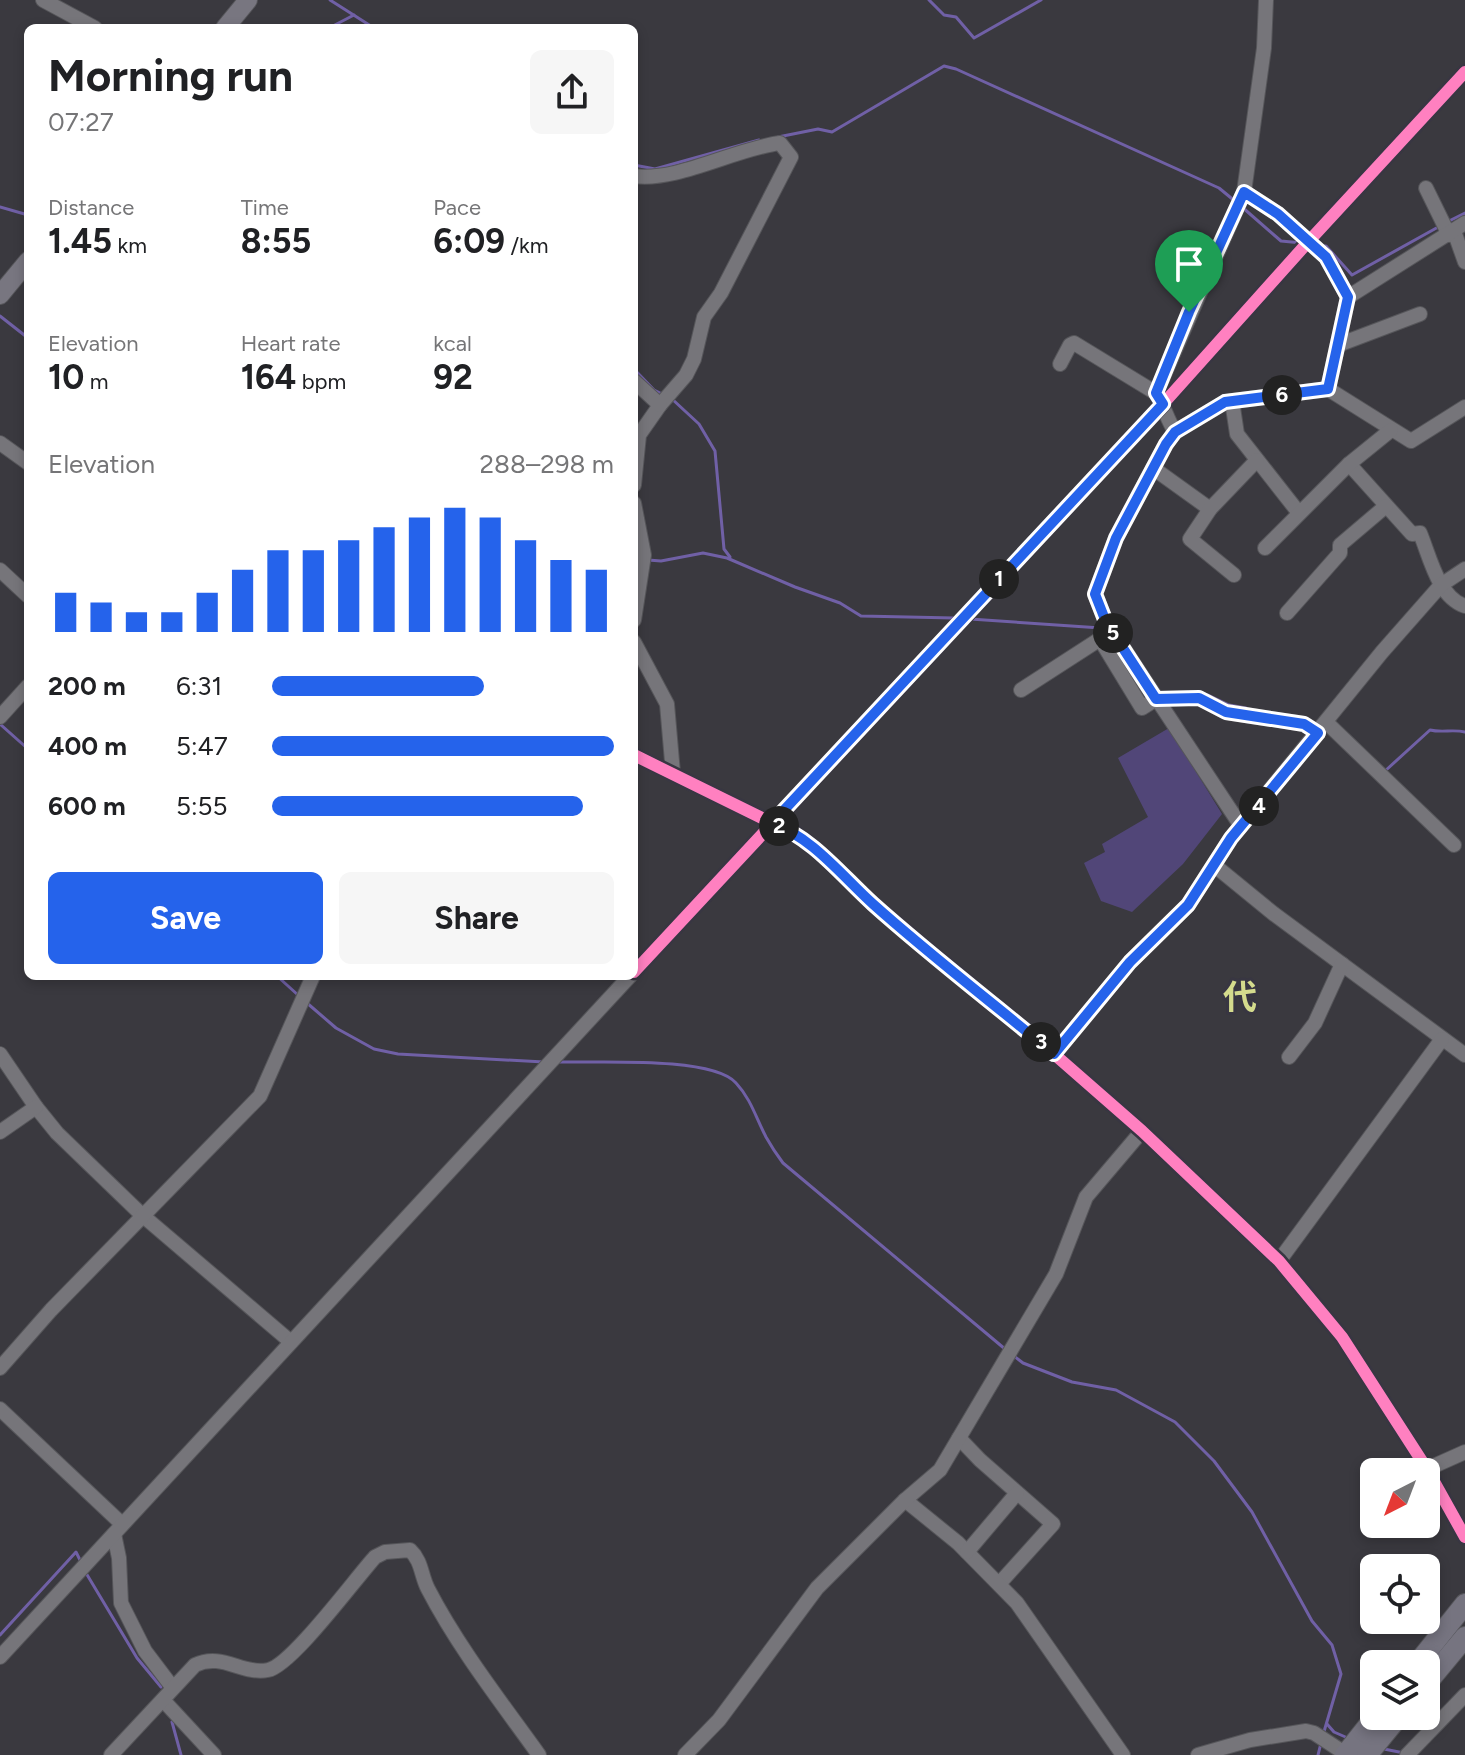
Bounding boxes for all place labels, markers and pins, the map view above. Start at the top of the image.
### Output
pin [1155,230,1223,312]
pin: 6 [1262,375,1302,415]
pin: 1 [979,559,1019,599]
pin: 5 [1093,613,1133,653]
pin: 4 [1239,786,1279,826]
pin: 2 [759,806,799,846]
pin: 3 [1021,1022,1061,1062]

